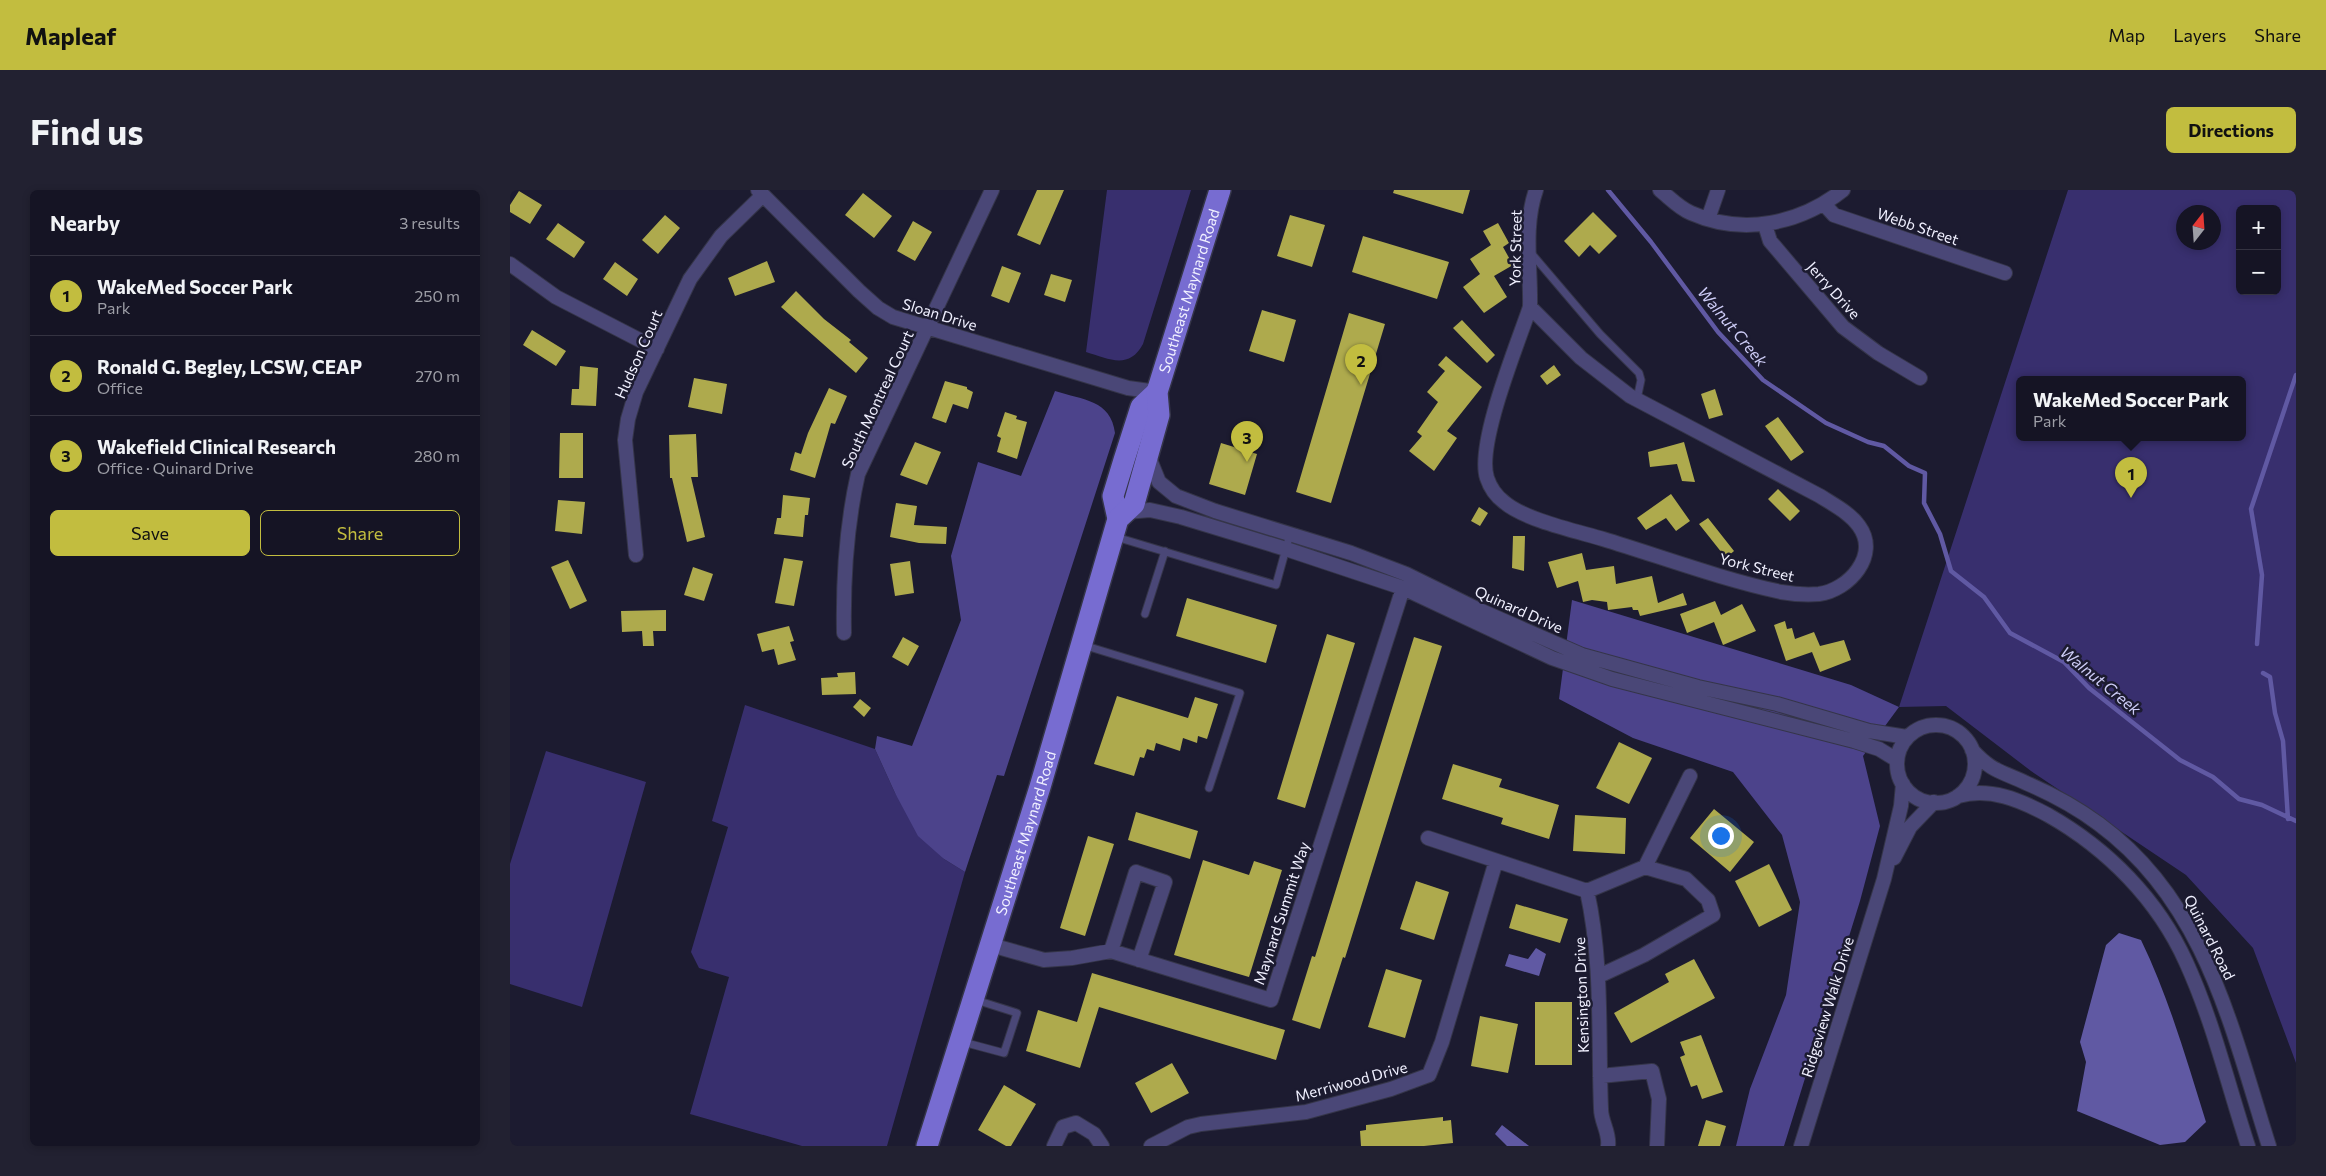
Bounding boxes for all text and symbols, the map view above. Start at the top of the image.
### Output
text: Mapleaf [25,21,116,50]
text: Map [2108,24,2145,46]
text: Layers [2173,24,2226,46]
text: Share [2254,24,2301,46]
button: Directions [2166,107,2296,153]
text: Find us [30,109,144,152]
street label: Webb Street [1875,204,1961,248]
north arrow [2176,205,2221,250]
map controls [2236,205,2281,295]
button: + [2236,205,2281,250]
street label: Southeast Maynard Road [1155,206,1223,375]
street label: York Street [1505,209,1525,287]
text: Nearby [50,210,120,235]
text: 3 results [399,213,460,232]
button: − [2236,250,2281,295]
street label: Jerry Drive [1804,258,1865,323]
text: WakeMed Soccer Park [97,275,293,298]
water label: Walnut Creek [1694,282,1772,370]
text: 1 [62,286,70,305]
text: 250 m [414,286,460,305]
street label: Sloan Drive [900,294,980,334]
text: Park [97,298,130,317]
street label: Hudson Court [610,307,666,401]
street label: South Montreal Court [837,327,917,471]
pin: 2 [1345,344,1377,385]
text: Ronald G. Begley, LCSW, CEAP [97,355,362,378]
text: 2 [61,366,71,385]
text: 270 m [415,366,460,385]
popup [2016,376,2246,441]
text: Office [97,378,143,397]
text: WakeMed Soccer Park [2033,388,2229,411]
text: Park [2033,411,2067,430]
pin: 3 [1231,421,1263,462]
text: Wakefield Clinical Research [97,435,336,458]
text: 3 [61,446,71,465]
text: 280 m [414,446,460,465]
pin: 1 [2115,457,2147,498]
text: Office · Quinard Drive [97,458,253,477]
button: Save [50,510,250,556]
button: Share [260,510,460,556]
street label: York Street [1718,549,1796,585]
street label: Quinard Drive [1472,582,1566,636]
water label: Walnut Creek [2057,642,2145,719]
street label: Southeast Maynard Road [991,749,1059,917]
your location [1708,823,1734,849]
street label: Maynard Summit Way [1249,839,1313,987]
street label: Quinard Road [2181,891,2239,983]
street label: Ridgeview Walk Drive [1797,935,1857,1079]
street label: Kensington Drive [1570,937,1592,1053]
street label: Merriwood Drive [1293,1057,1409,1105]

